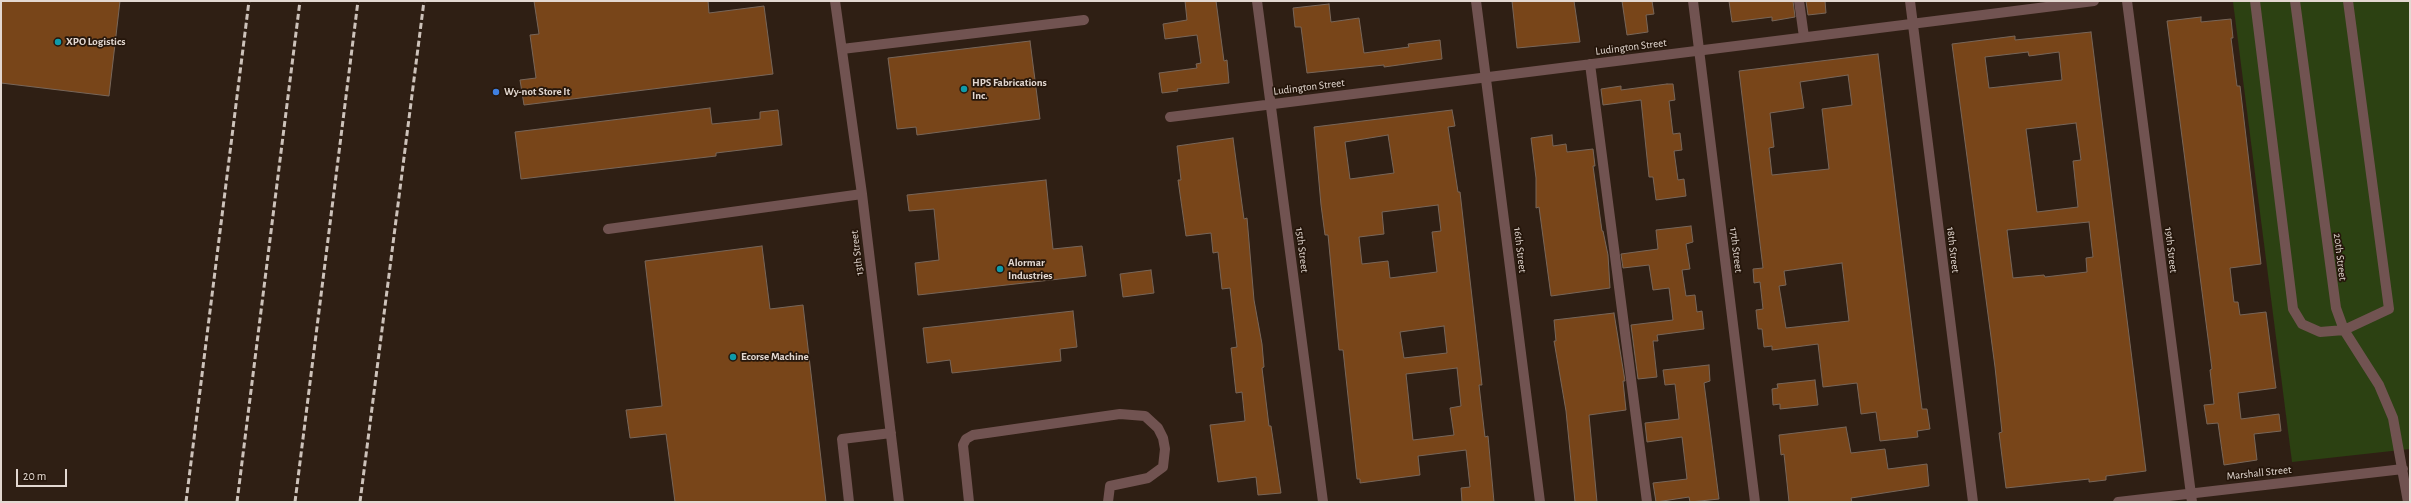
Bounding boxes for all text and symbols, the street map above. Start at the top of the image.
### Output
place label: XPO Logistics [66,35,125,49]
street label: Ludington Street [1595,36,1667,58]
marker: XPO Logistics [53,37,63,47]
place label: HPS Fabrications Inc. [972,76,1047,102]
street label: Ludington Street [1273,76,1345,98]
marker: HPS Fabrications Inc. [959,84,969,94]
place label: Wy-not Store It [504,85,570,99]
marker: Wy-not Store It [491,87,501,97]
street label: 16th Street [1511,226,1529,274]
street label: 18th Street [1944,226,1962,274]
street label: 19th Street [2162,226,2180,274]
street label: 15th Street [1293,227,1311,273]
street label: 17th Street [1727,227,1745,273]
street label: 13th Street [848,230,866,276]
street label: 20th Street [2331,232,2349,282]
place label: Alormar Industries [1008,256,1053,282]
marker: Alormar Industries [995,264,1005,274]
place label: Ecorse Machine [741,350,809,364]
marker: Ecorse Machine [728,352,738,362]
scale bar [18,461,69,487]
street label: Marshall Street [2226,463,2292,483]
text: 20 m [23,470,46,482]

